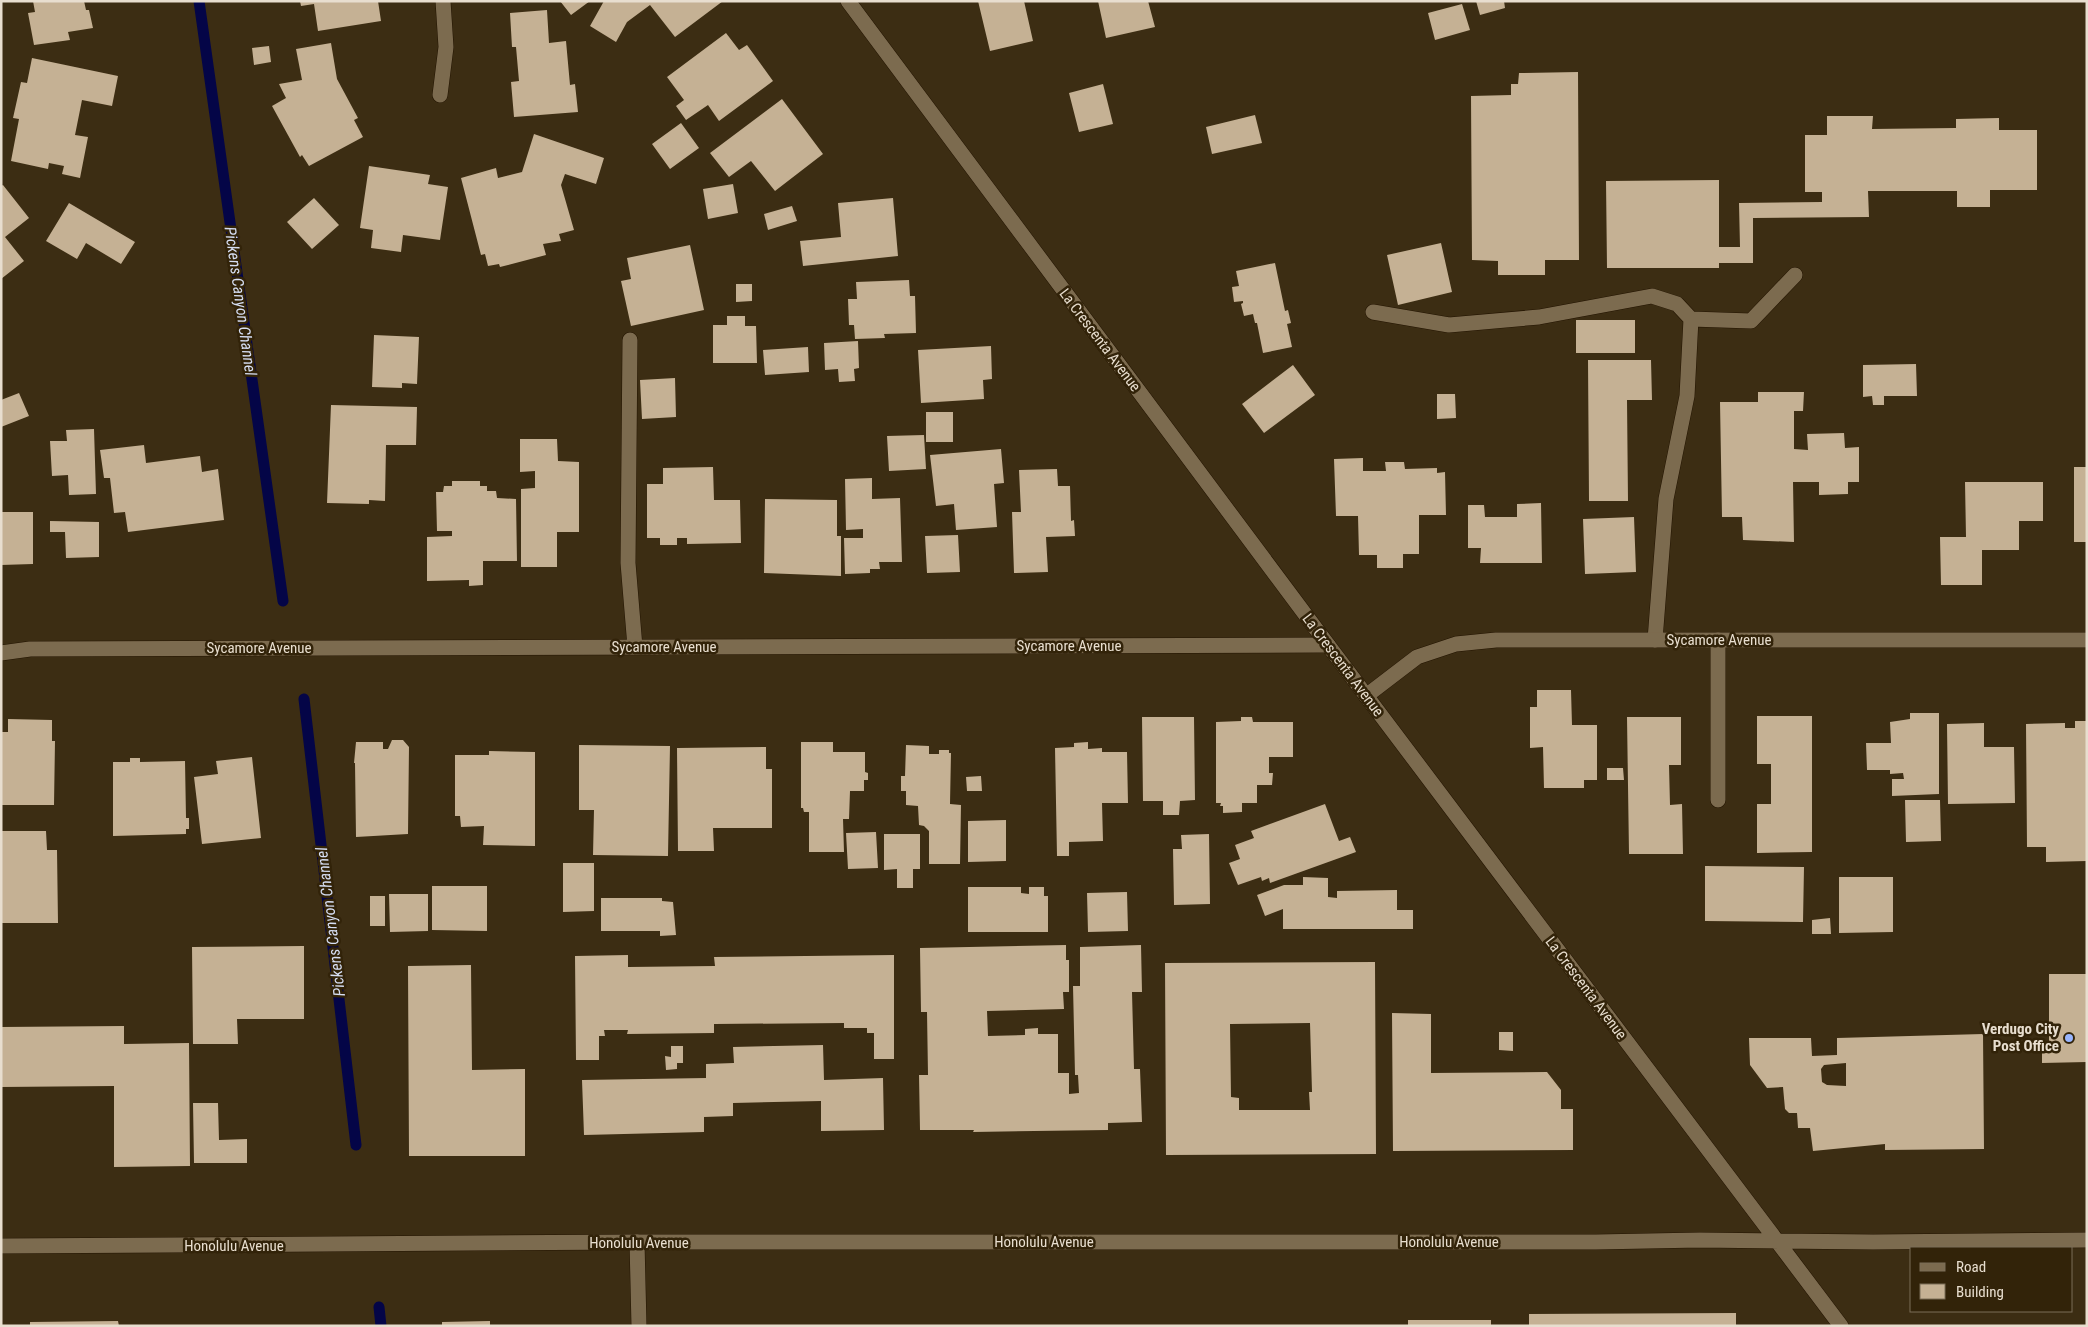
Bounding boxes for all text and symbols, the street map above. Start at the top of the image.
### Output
water label: Pickens Canyon Channel [221,225,260,377]
street label: La Crescenta Avenue [1055,285,1145,395]
street label: La Crescenta Avenue [1298,610,1388,720]
street label: Sycamore Avenue [1667,631,1771,649]
street label: Sycamore Avenue [1017,637,1121,655]
street label: Sycamore Avenue [612,638,716,656]
street label: Sycamore Avenue [207,639,311,657]
water label: Pickens Canyon Channel [312,846,349,998]
street label: La Crescenta Avenue [1541,933,1631,1043]
place label: Verdugo City Post Office [1982,1020,2059,1055]
marker: Verdugo City Post Office [2063,1032,2075,1044]
street label: Honolulu Avenue [994,1233,1094,1251]
street label: Honolulu Avenue [1399,1233,1499,1251]
street label: Honolulu Avenue [589,1234,689,1252]
street label: Honolulu Avenue [184,1237,284,1255]
legend [1910,1247,2073,1312]
text: Road [1956,1258,1986,1276]
text: Building [1956,1283,2004,1301]

